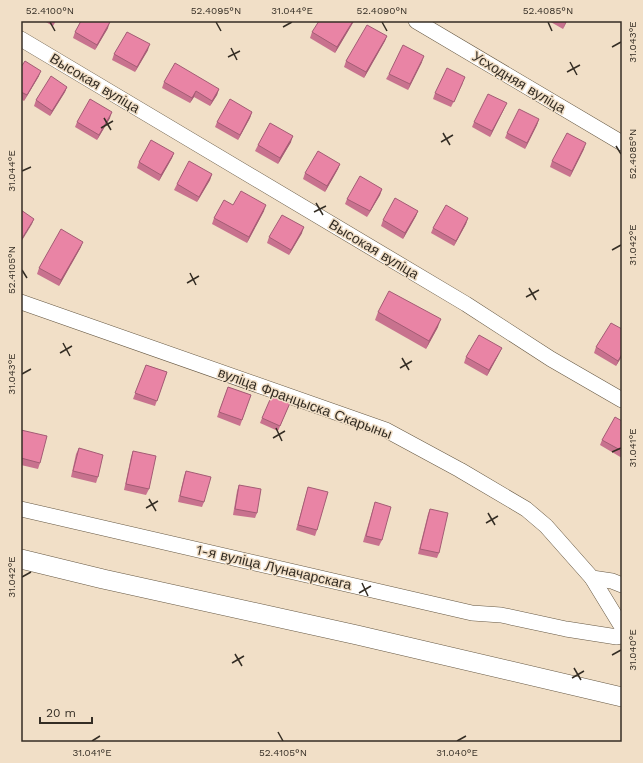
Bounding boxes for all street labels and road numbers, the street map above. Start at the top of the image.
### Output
street label: Усходняя вуліца [469,48,569,116]
street label: Высокая вуліца [47,50,143,116]
street label: Высокая вуліца [326,216,422,282]
street label: вуліца Францыска Скарыны [216,364,394,442]
street label: 1-я вуліца Луначарскага [195,541,353,593]

